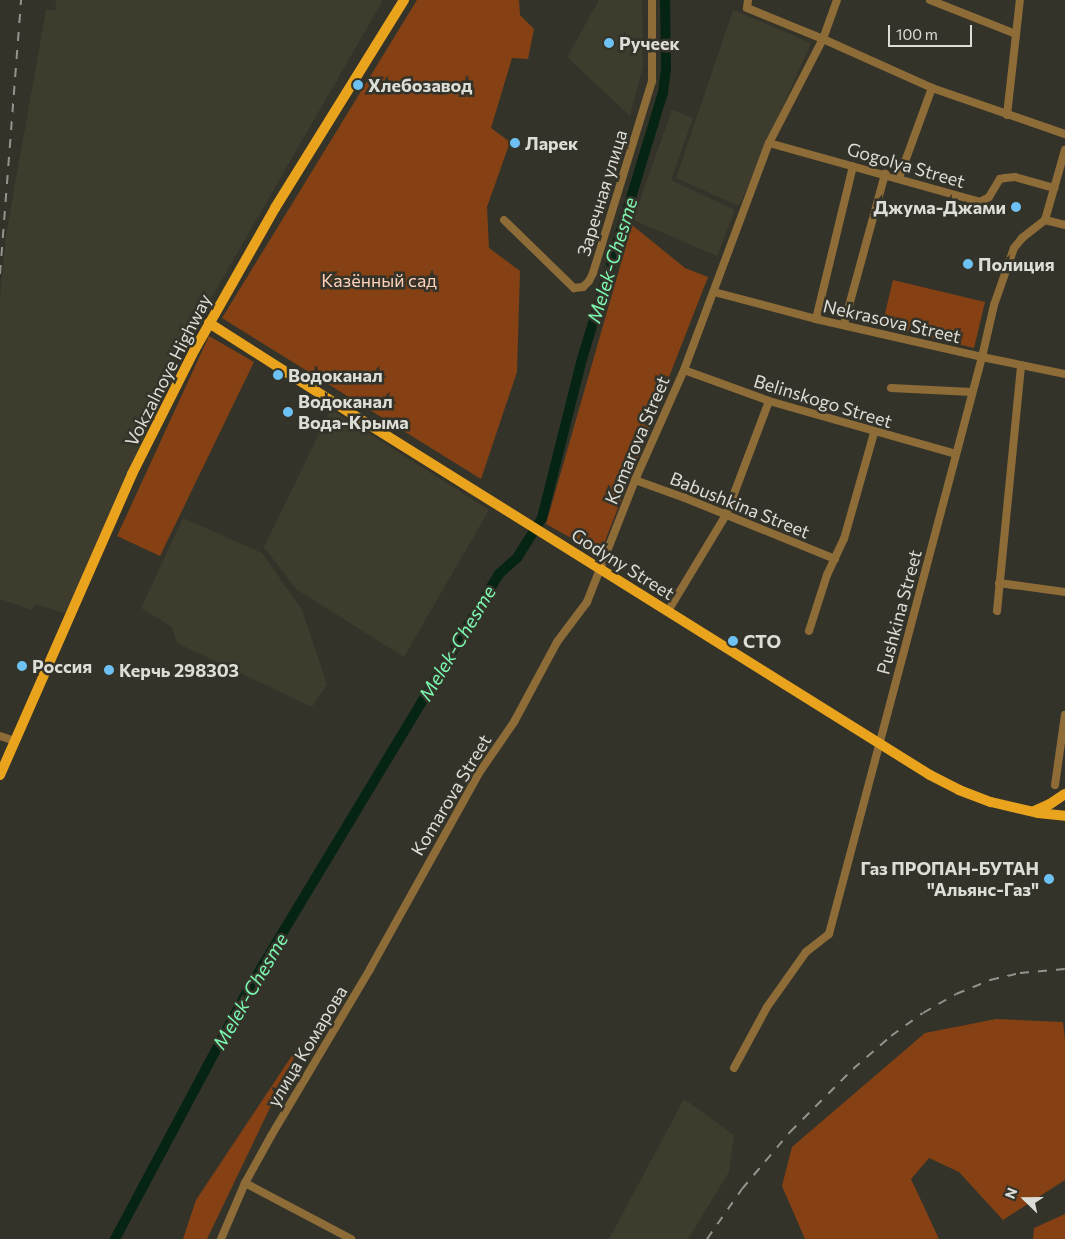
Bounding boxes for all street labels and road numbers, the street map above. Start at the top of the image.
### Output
street label: Заречная улица [573,127,631,259]
street label: Gogolya Street [845,138,967,192]
street label: Vokzalnoye Highway [120,290,216,450]
street label: Nekrasova Street [821,295,963,347]
street label: Belinskogo Street [751,370,895,432]
street label: Komarova Street [600,373,674,507]
street label: Babushkina Street [667,467,813,543]
street label: Godyny Street [567,524,679,604]
street label: Pushkina Street [872,547,926,677]
street label: Komarova Street [406,731,496,859]
street label: улица Комарова [262,982,352,1110]

